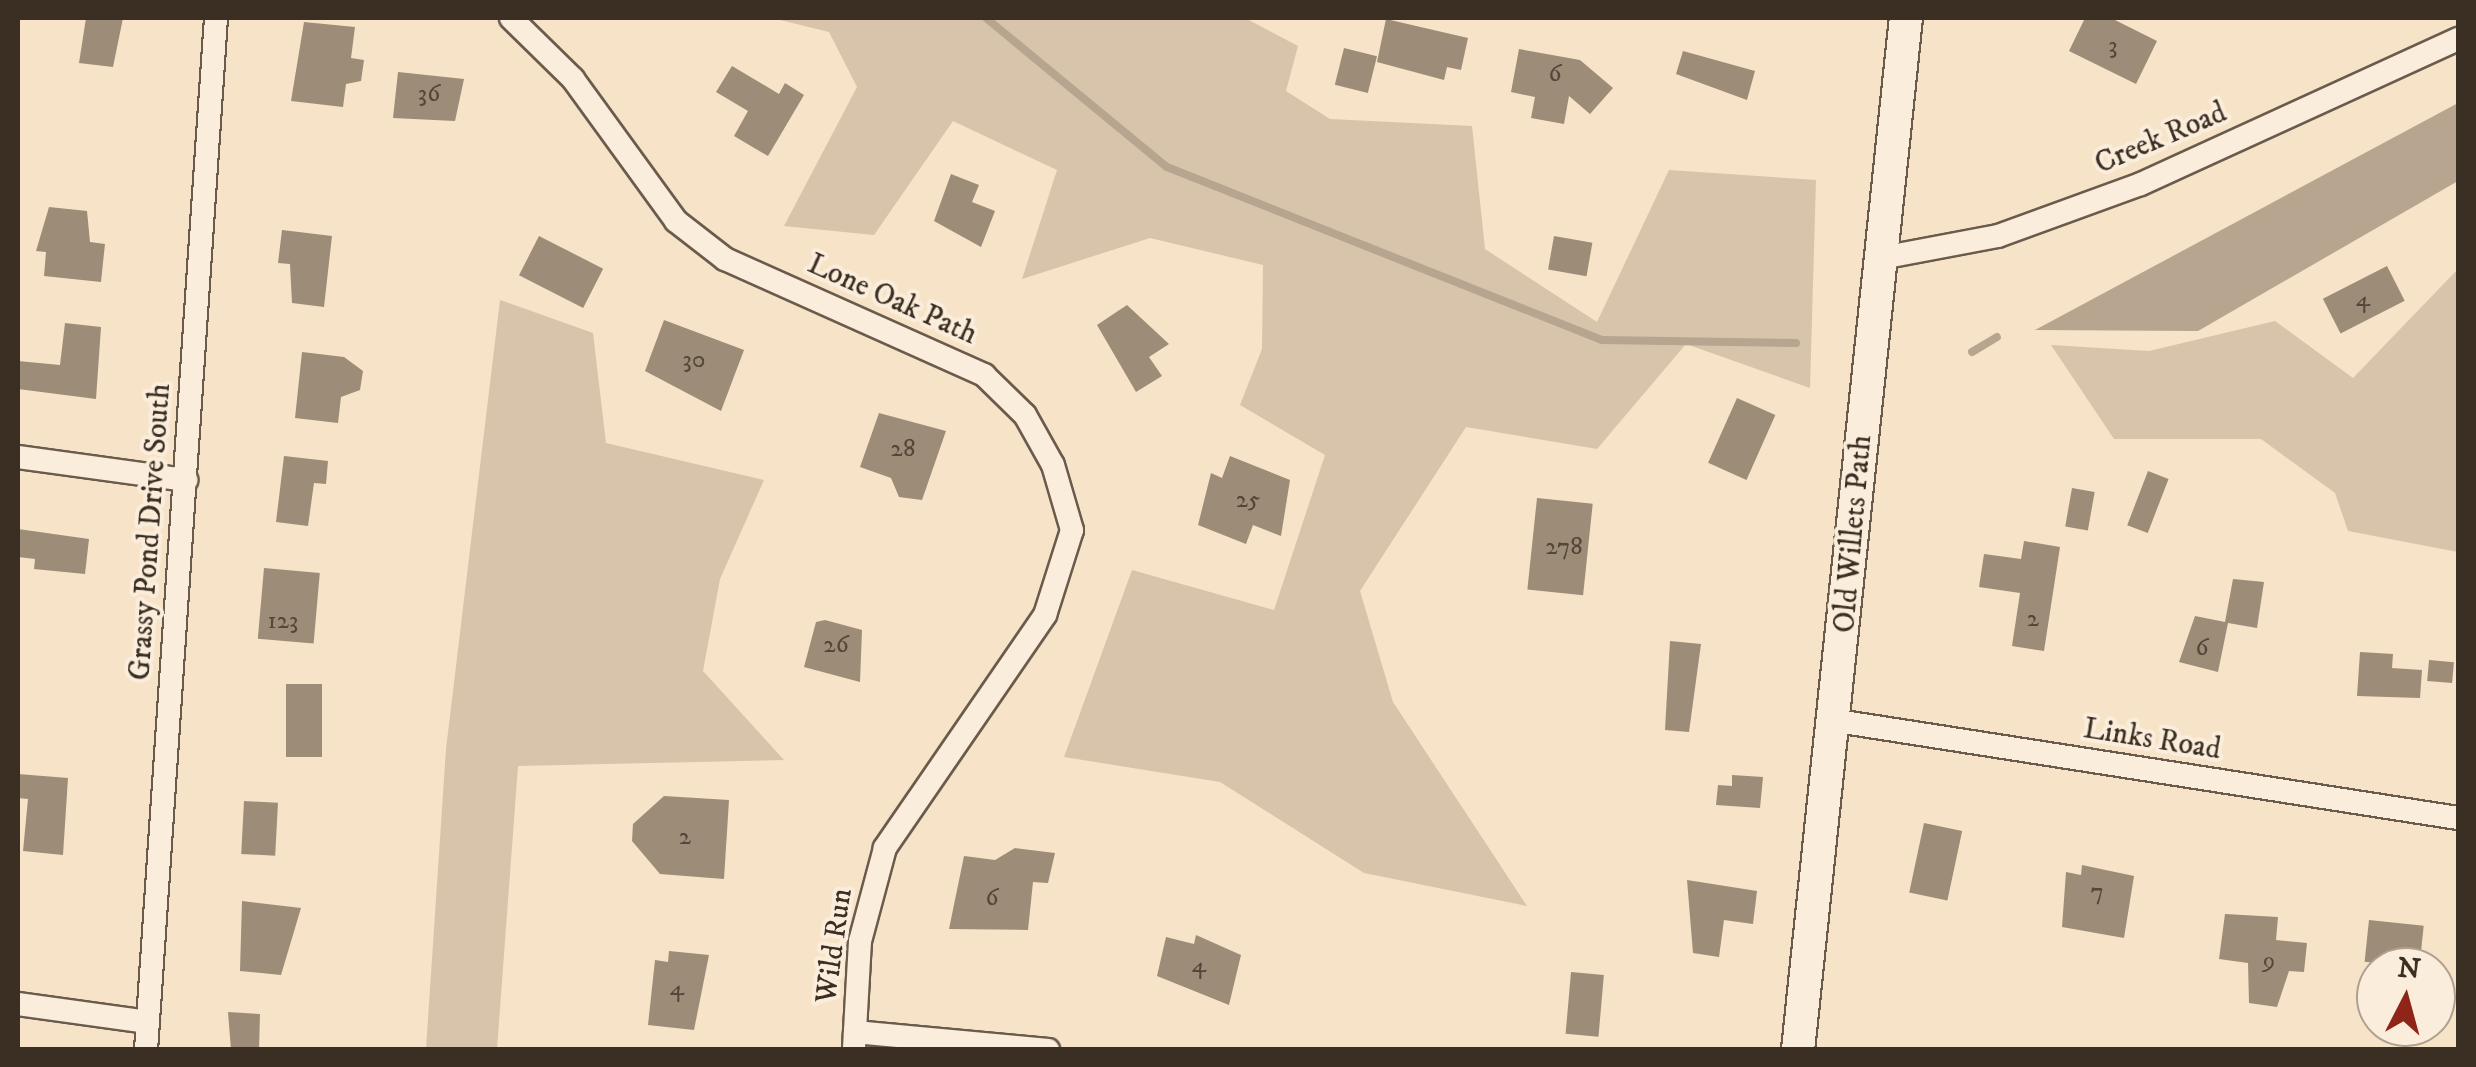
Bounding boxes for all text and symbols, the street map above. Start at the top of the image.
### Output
house number: 3 [2108,31,2118,61]
house number: 6 [1548,59,1562,89]
house number: 36 [418,79,440,109]
street label: Creek Road [2090,95,2232,183]
street label: Lone Oak Path [802,247,982,353]
house number: 4 [2356,284,2370,314]
house number: 30 [683,345,705,375]
street label: Grassy Pond Drive South [123,382,179,682]
house number: 28 [891,434,915,464]
street label: Old Willets Path [1827,434,1881,634]
house number: 25 [1236,485,1260,515]
house number: 278 [1545,532,1583,562]
house number: 2 [2027,604,2039,634]
house number: 123 [268,606,298,636]
house number: 26 [823,630,849,660]
house number: 6 [2195,633,2209,663]
street label: Links Road [2081,711,2223,769]
house number: 2 [679,822,691,852]
house number: 7 [2090,877,2104,907]
house number: 6 [985,883,999,913]
street label: Wild Run [809,886,861,1006]
house number: 9 [2263,946,2275,976]
north arrow [2356,947,2456,1047]
house number: 4 [1192,950,1206,980]
text: N [2396,950,2422,987]
house number: 4 [670,973,684,1003]

